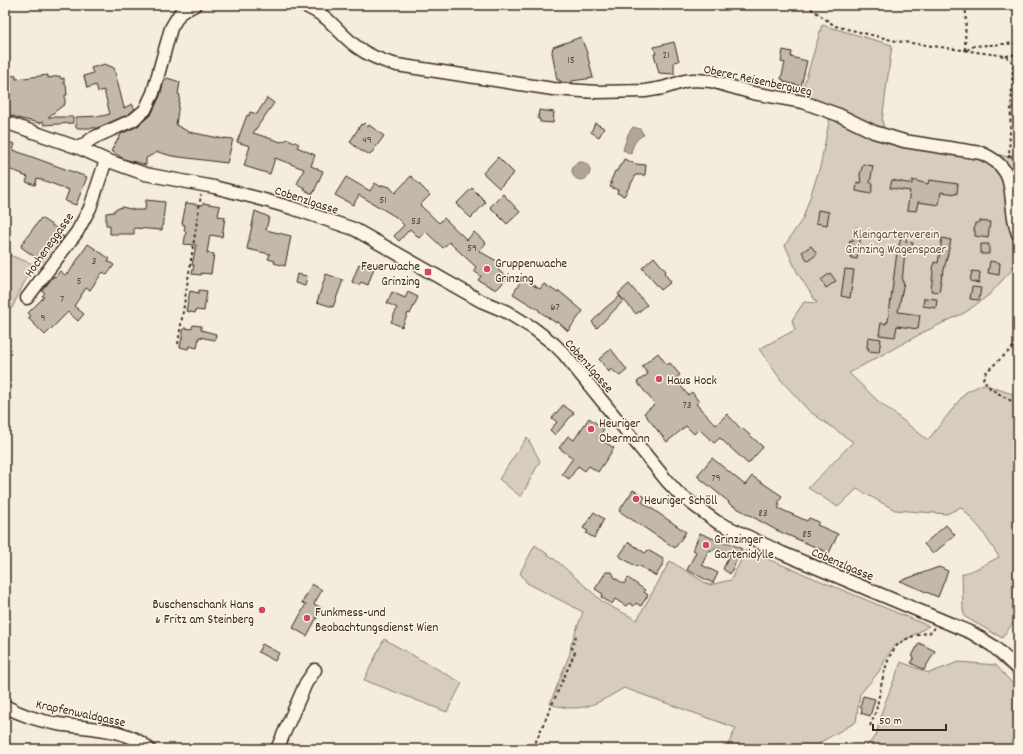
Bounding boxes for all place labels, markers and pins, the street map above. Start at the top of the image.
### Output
place label: Gruppenwache Grinzing [495,255,567,289]
place label: Feuerwache Grinzing [361,258,420,292]
marker: Gruppenwache Grinzing [482,264,492,274]
marker: Feuerwache Grinzing [423,267,433,277]
place label: Haus Hock [667,372,717,391]
marker: Haus Hock [654,374,664,384]
place label: Heuriger Obermann [599,415,650,449]
marker: Heuriger Obermann [586,424,596,434]
place label: Heuriger Schöll [644,492,717,511]
marker: Heuriger Schöll [631,494,641,504]
place label: Grinzinger Gartenidylle [714,531,774,565]
marker: Grinzinger Gartenidylle [701,540,711,550]
place label: Buschenschank Hans & Fritz am Steinberg [153,596,254,630]
place label: Funkmess-und Beobachtungsdienst Wien [315,604,438,638]
marker: Buschenschank Hans & Fritz am Steinberg [257,605,267,615]
marker: Funkmess-und Beobachtungsdienst Wien [302,613,312,623]

